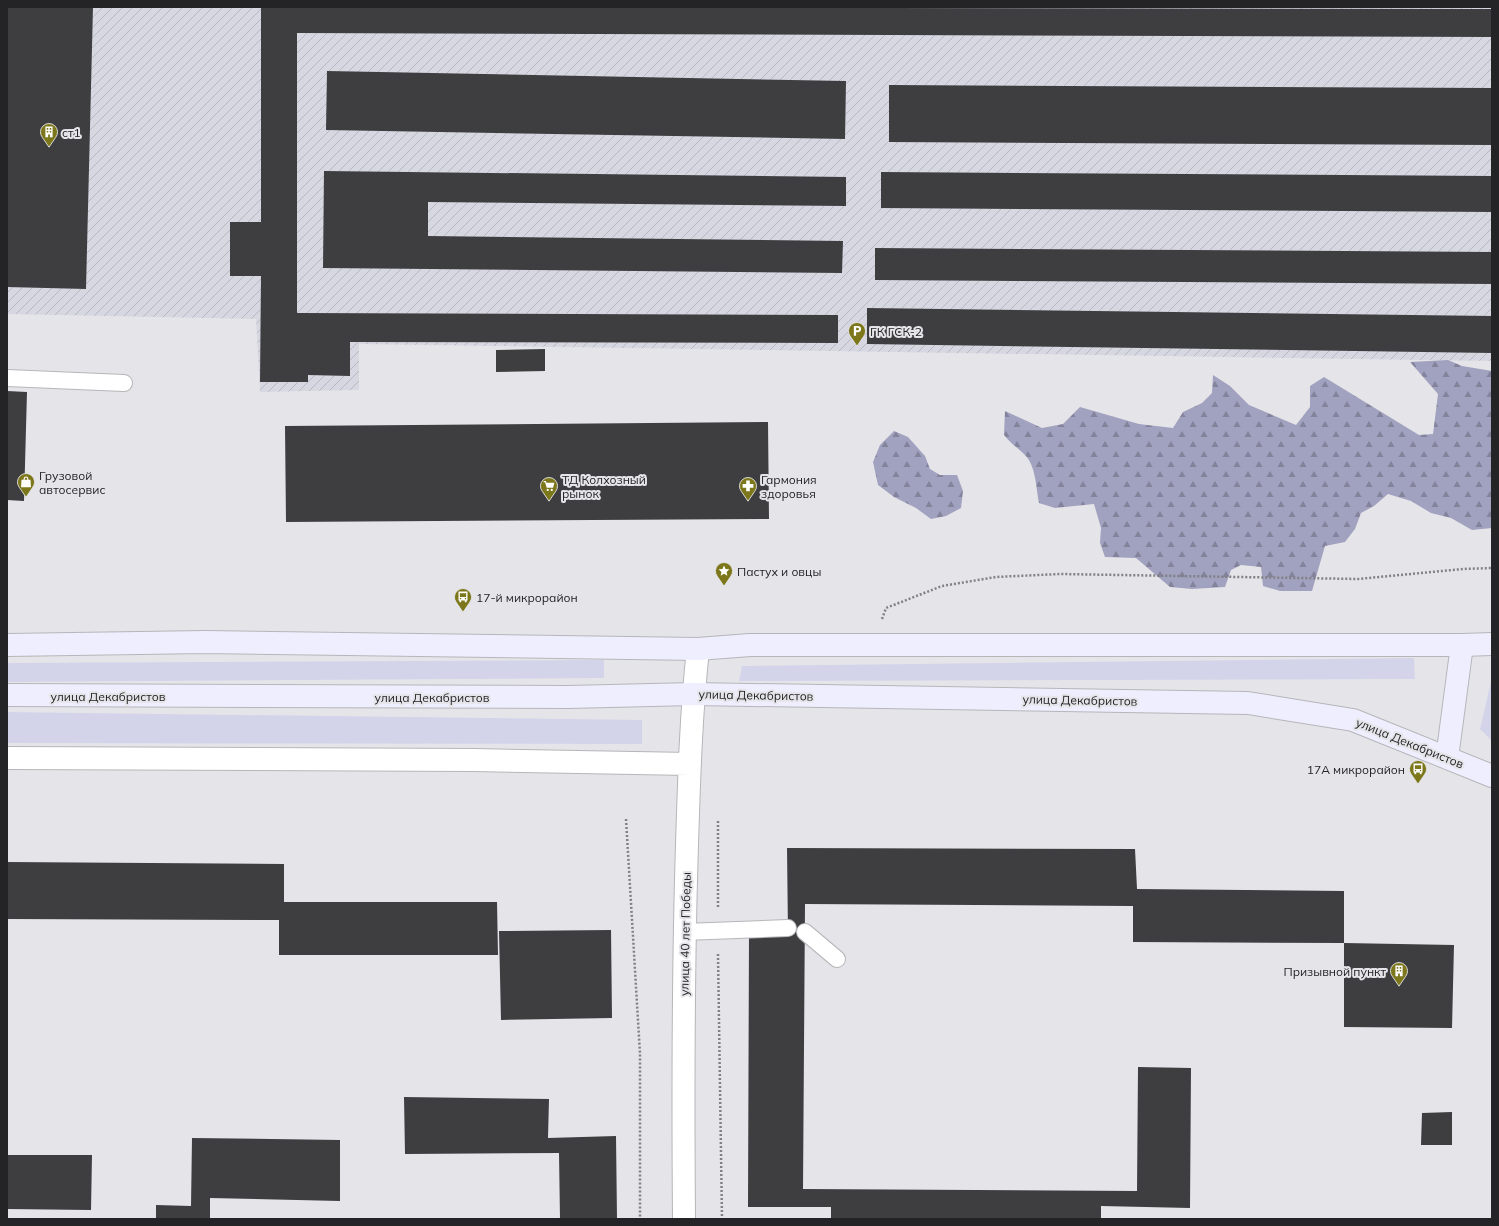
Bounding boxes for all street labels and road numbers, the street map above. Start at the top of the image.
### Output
street label: улица Декабристов [698,686,814,704]
street label: улица Декабристов [51,689,166,704]
street label: улица Декабристов [375,690,490,705]
street label: улица Декабристов [1022,691,1138,709]
street label: улица Декабристов [1354,715,1466,772]
street label: улица 40 лет Победы [676,872,694,996]

